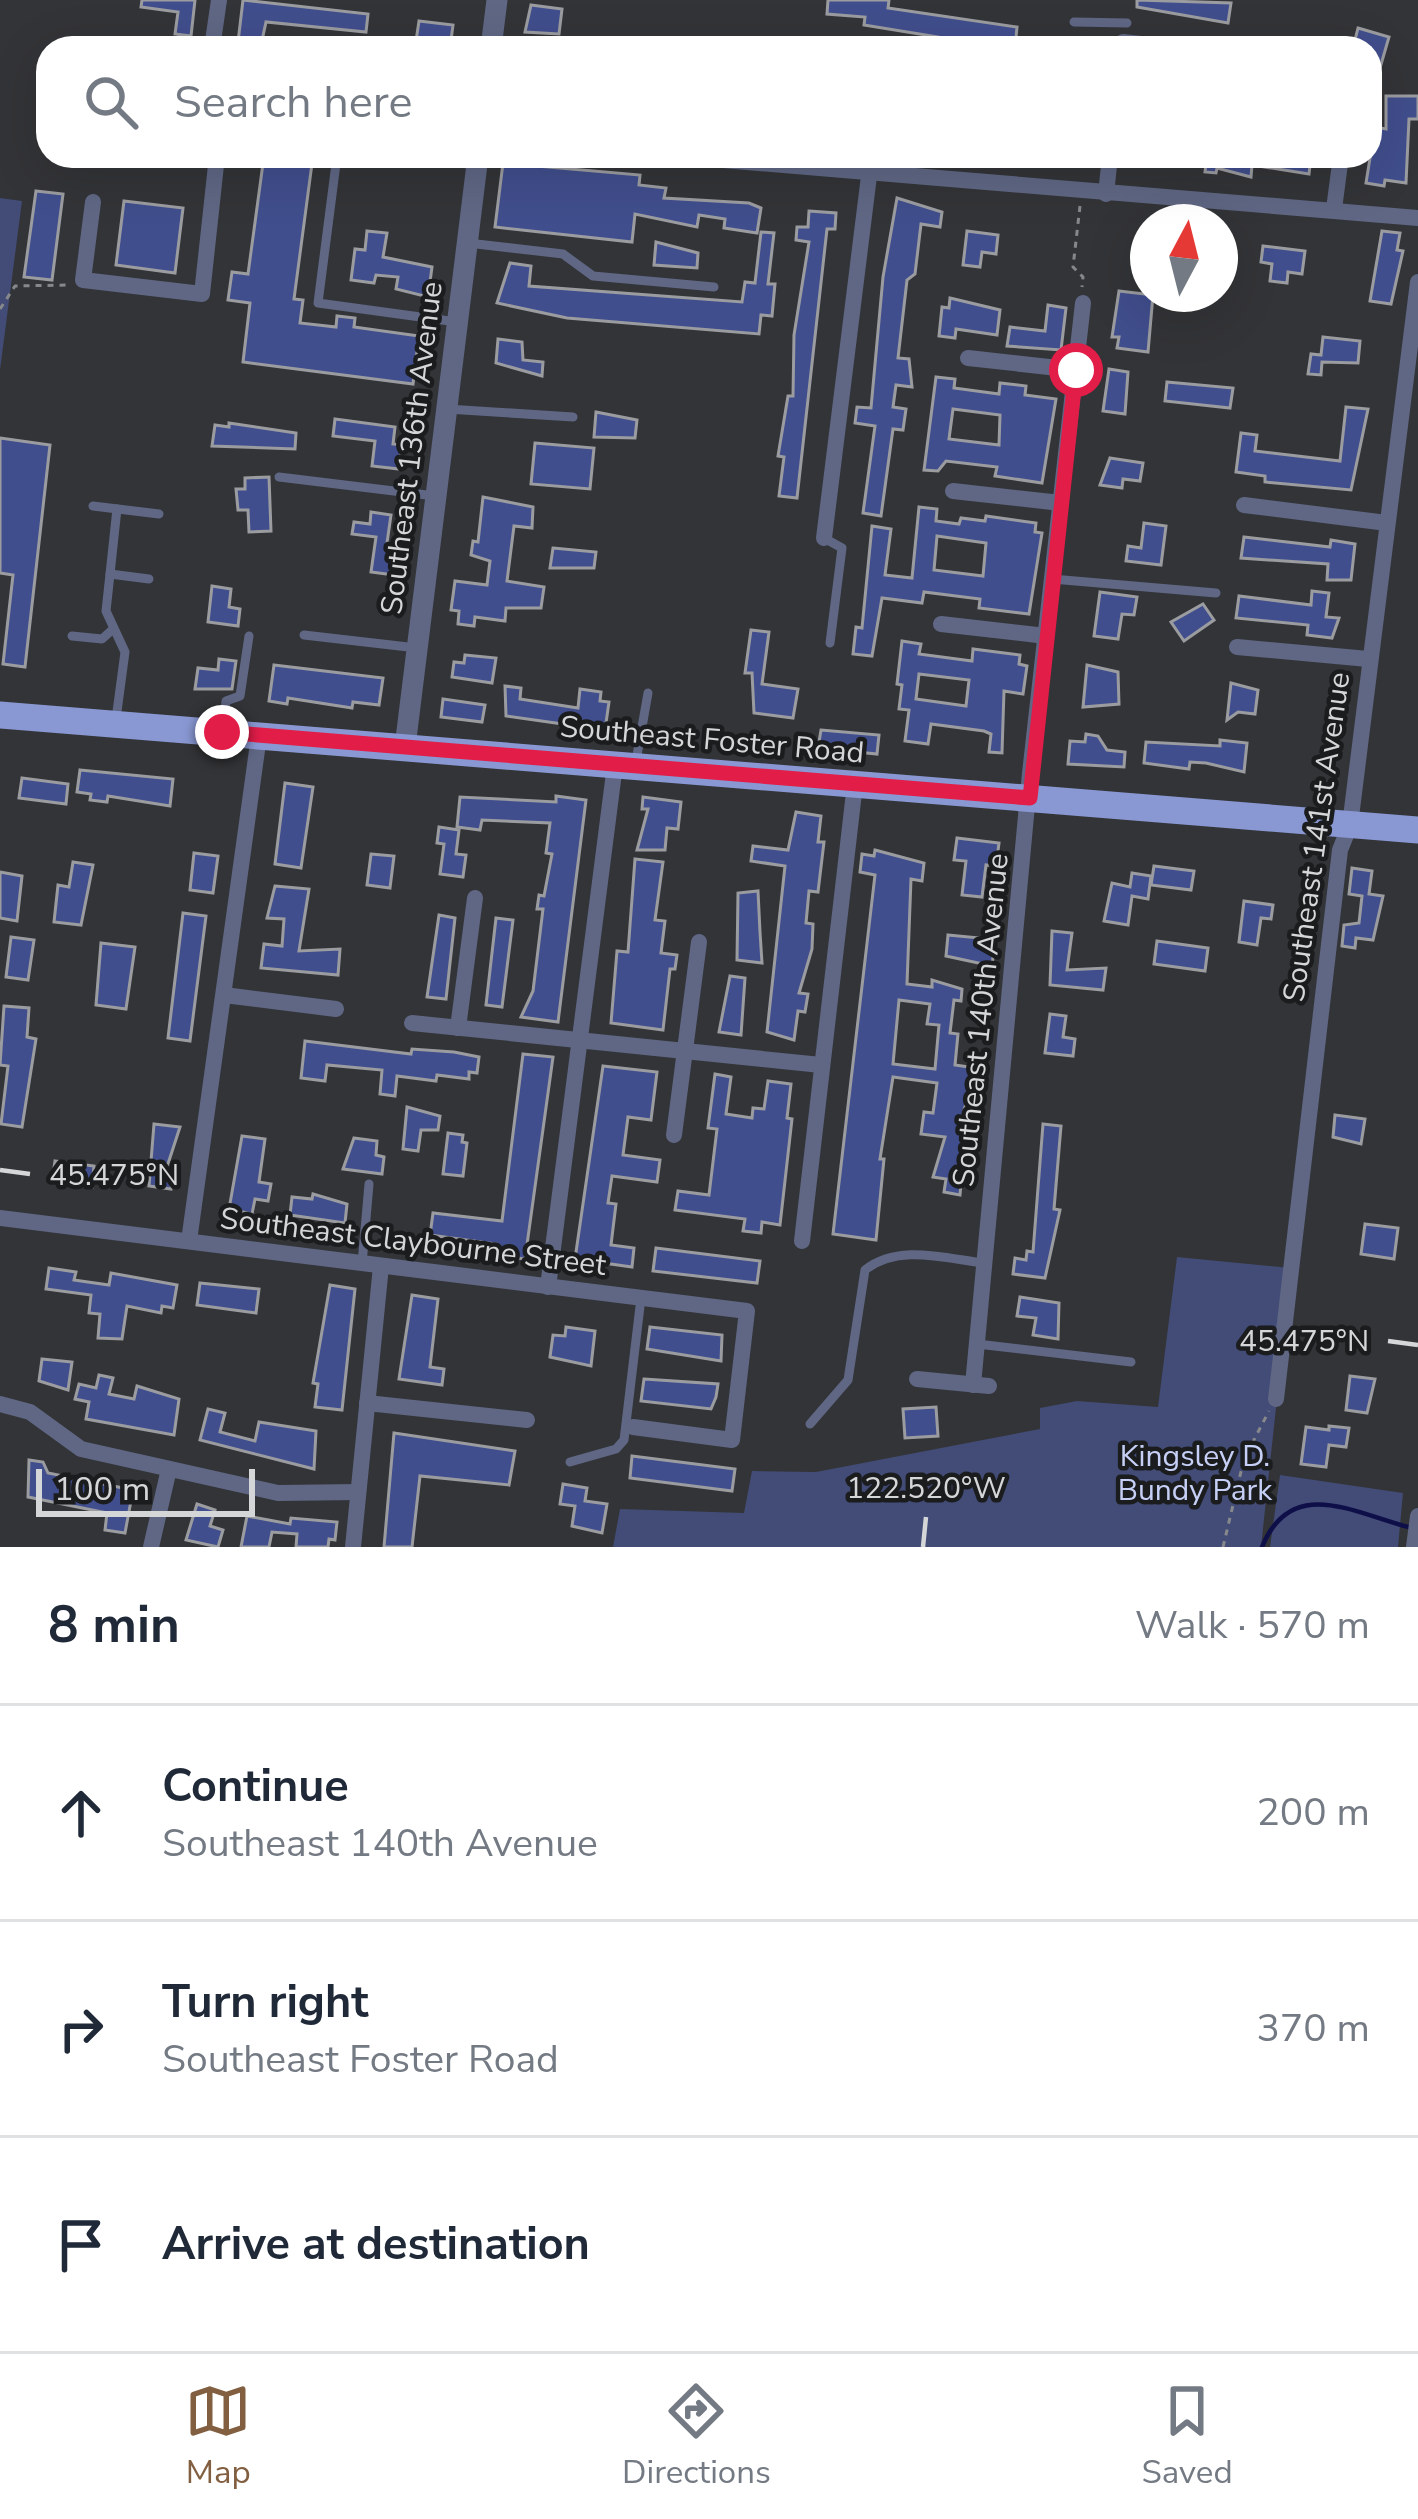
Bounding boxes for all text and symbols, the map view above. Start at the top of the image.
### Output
search box [36,36,1382,168]
icon: search [78,69,144,135]
text: Search here [174,72,413,133]
north arrow [1130,204,1238,312]
street label: Southeast 136th Avenue [371,279,453,617]
route start [1049,343,1103,397]
street label: Southeast 141st Avenue [1274,670,1360,1004]
route end [195,705,249,759]
street label: Southeast Foster Road [558,706,866,774]
street label: Southeast 140th Avenue [943,851,1019,1189]
text: 45.475°N [49,1155,179,1196]
street label: Southeast Claybourne Street [218,1198,609,1286]
text: 45.475°N [1239,1321,1369,1362]
park label: Kingsley D. Bundy Park [1118,1436,1273,1511]
scale bar [36,1463,255,1516]
text: 100 m [54,1467,150,1512]
text: 122.520°W [846,1468,1006,1509]
text: 8 min [48,1590,180,1660]
text: Walk · 570 m [1135,1599,1370,1652]
text: Continue [162,1756,349,1817]
icon: ahead [48,1780,114,1846]
text: 200 m [1256,1786,1370,1839]
text: Southeast 140th Avenue [162,1817,598,1870]
text: Turn right [162,1972,369,2033]
icon: right [48,1996,114,2062]
text: 370 m [1256,2002,1370,2055]
text: Southeast Foster Road [162,2033,559,2086]
icon: arrive [48,2212,114,2278]
text: Arrive at destination [162,2214,590,2275]
tab: Map [185,2378,251,2495]
tab: Directions [622,2378,771,2495]
tab: Saved [1141,2378,1233,2495]

